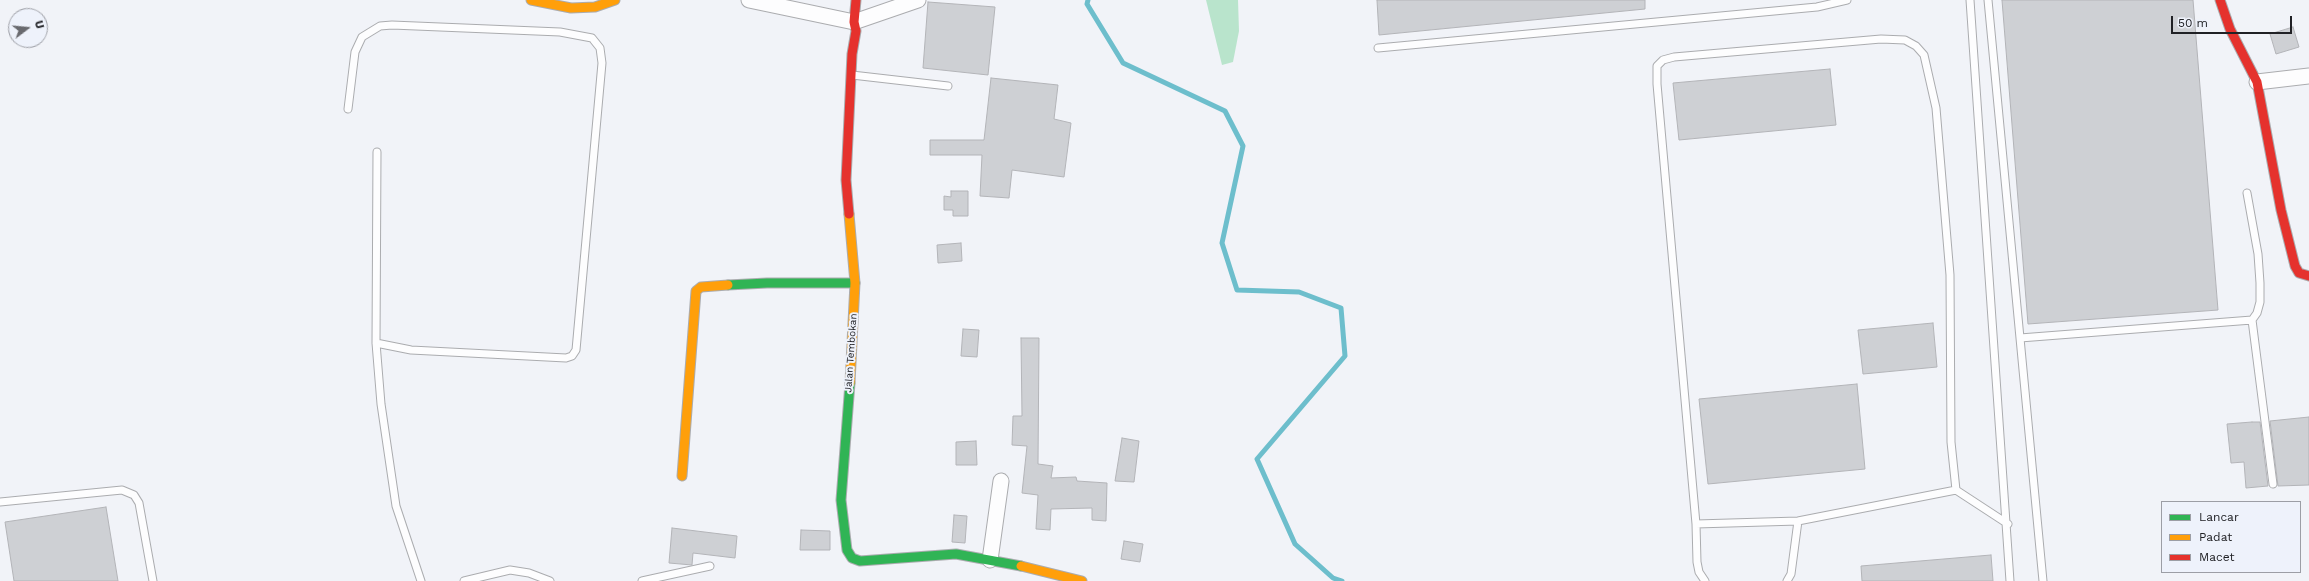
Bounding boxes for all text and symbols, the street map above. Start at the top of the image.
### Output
north arrow [8,8,48,48]
scale bar [2173,8,2294,34]
text: 50 m [2178,16,2208,30]
text: U [32,19,46,30]
street label: Jalan Tembokan [842,313,860,393]
legend [2161,501,2301,573]
text: Lancar [2199,510,2239,524]
text: Padat [2199,530,2232,544]
text: Macet [2199,550,2234,564]

